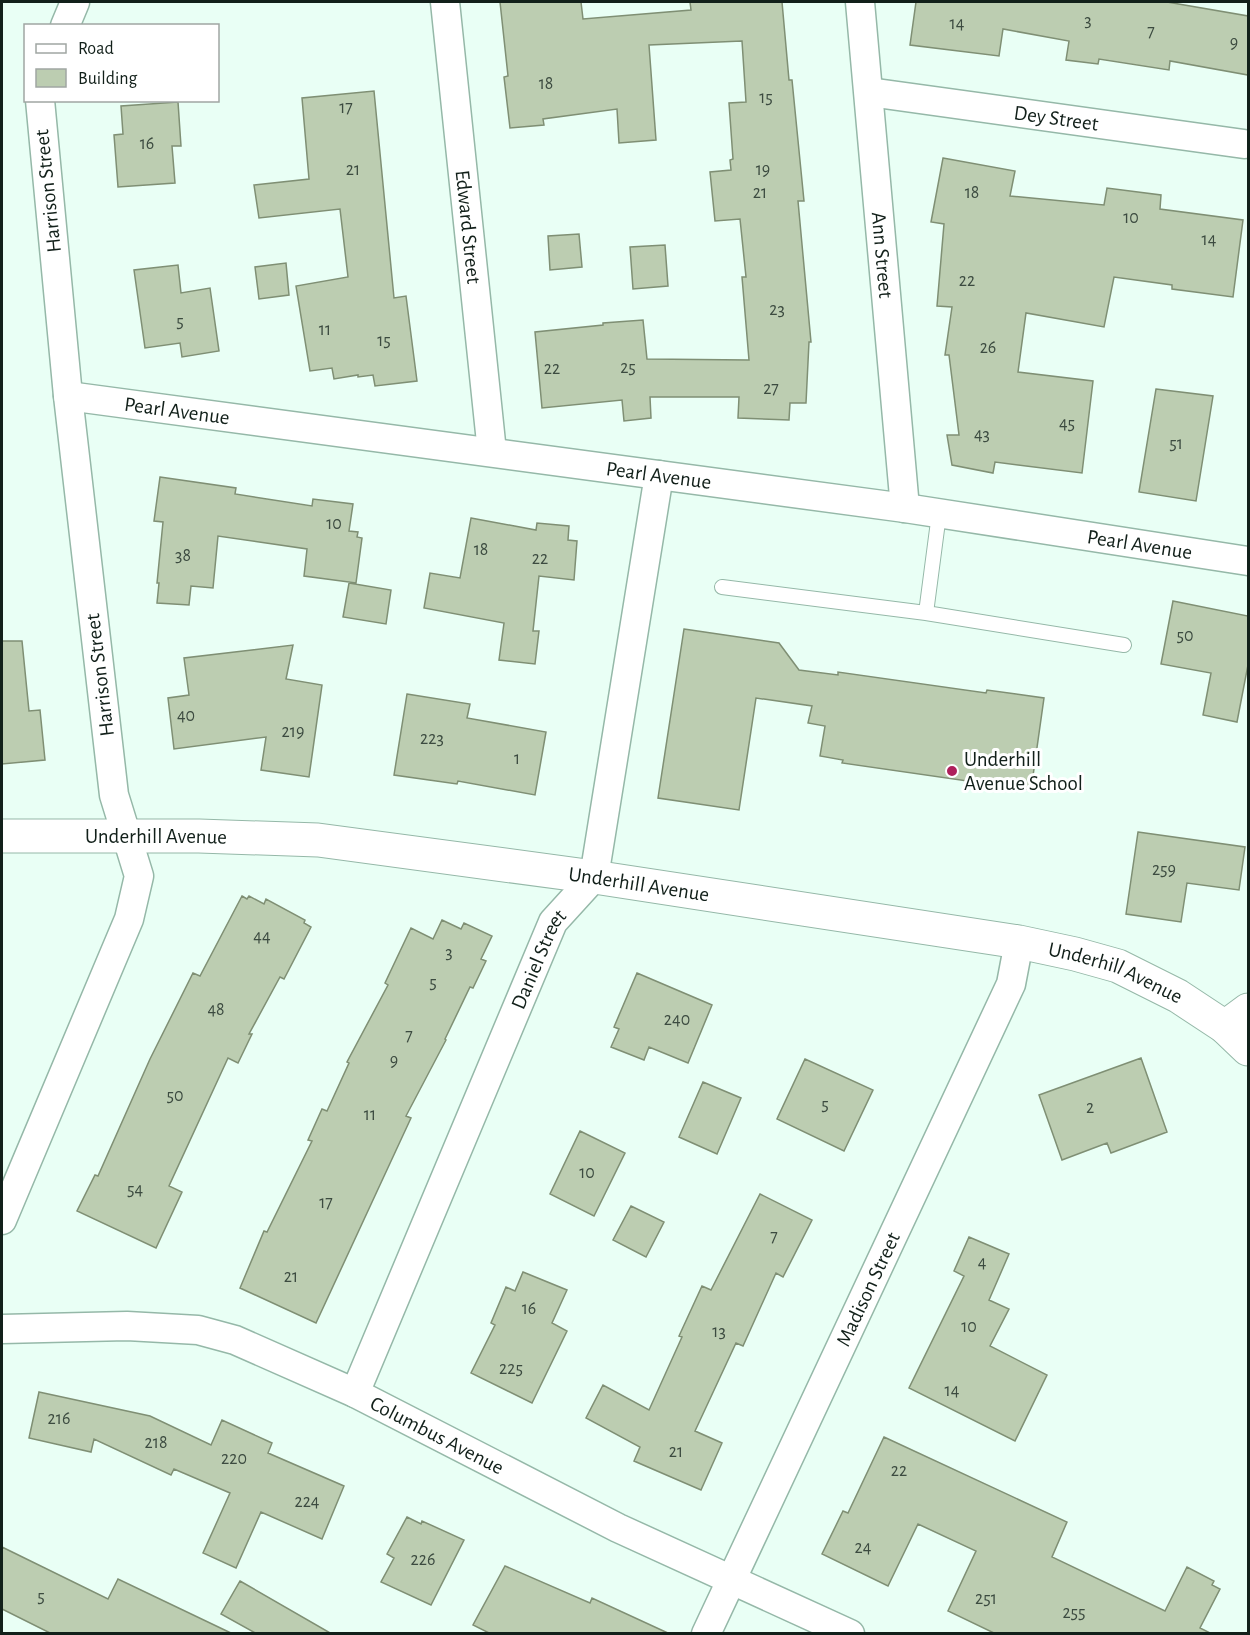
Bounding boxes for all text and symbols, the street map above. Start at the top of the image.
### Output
house number: 3 [1084,12,1092,30]
house number: 14 [950,15,965,33]
house number: 7 [1147,23,1155,41]
legend [24,24,219,102]
house number: 9 [1230,34,1238,52]
text: Road [78,40,114,58]
text: Building [78,70,138,88]
house number: 18 [539,75,553,93]
house number: 15 [759,89,773,107]
house number: 17 [339,99,353,117]
street label: Dey Street [1013,102,1100,134]
street label: Harrison Street [31,128,65,254]
house number: 16 [140,135,154,153]
house number: 21 [346,161,360,179]
house number: 19 [756,161,770,179]
street label: Edward Street [452,169,485,285]
house number: 21 [753,184,767,202]
house number: 18 [965,184,979,202]
house number: 10 [1123,209,1139,227]
street label: Ann Street [868,211,897,299]
house number: 14 [1202,231,1217,249]
house number: 22 [959,272,975,290]
house number: 23 [769,301,785,319]
house number: 5 [176,313,184,331]
house number: 11 [319,321,331,339]
house number: 15 [377,332,391,350]
house number: 26 [980,339,996,357]
house number: 25 [620,359,636,377]
house number: 22 [544,360,560,378]
house number: 27 [763,380,779,398]
street label: Pearl Avenue [123,393,231,428]
house number: 45 [1059,415,1075,433]
house number: 43 [974,426,990,444]
house number: 51 [1169,435,1183,453]
street label: Pearl Avenue [605,458,713,492]
house number: 10 [326,515,342,533]
street label: Pearl Avenue [1086,526,1194,563]
house number: 18 [474,541,488,559]
house number: 38 [175,547,191,565]
house number: 22 [532,550,548,568]
street label: Harrison Street [82,612,118,738]
house number: 50 [1176,627,1194,645]
house number: 40 [177,707,195,725]
house number: 219 [282,723,304,741]
house number: 223 [420,730,444,748]
place label: Underhill Avenue School [964,749,1083,794]
house number: 1 [514,750,520,768]
marker: Underhill Avenue School [945,764,959,778]
street label: Underhill Avenue [85,825,227,847]
house number: 259 [1152,861,1176,879]
street label: Underhill Avenue [567,863,711,905]
street label: Daniel Street [507,905,570,1012]
house number: 44 [253,928,271,946]
street label: Underhill Avenue [1047,938,1186,1007]
house number: 3 [445,944,453,962]
house number: 5 [429,974,437,992]
house number: 48 [207,1001,225,1019]
house number: 240 [664,1011,690,1029]
house number: 7 [405,1027,413,1045]
house number: 9 [390,1052,398,1070]
house number: 50 [166,1087,184,1105]
house number: 5 [821,1096,829,1114]
house number: 2 [1086,1099,1094,1117]
house number: 11 [364,1106,376,1124]
house number: 10 [579,1164,595,1182]
house number: 54 [127,1181,143,1199]
house number: 17 [319,1194,333,1212]
house number: 7 [770,1228,778,1246]
street label: Madison Street [832,1228,904,1350]
house number: 4 [978,1254,987,1272]
house number: 21 [284,1268,298,1286]
house number: 16 [522,1300,536,1318]
house number: 10 [961,1318,977,1336]
house number: 13 [712,1323,726,1341]
house number: 225 [499,1360,523,1378]
house number: 14 [945,1382,960,1400]
street label: Columbus Avenue [367,1392,507,1478]
house number: 216 [48,1410,70,1428]
house number: 218 [145,1434,167,1452]
house number: 21 [669,1443,683,1461]
house number: 220 [221,1450,247,1468]
house number: 22 [891,1462,907,1480]
house number: 224 [294,1493,320,1511]
house number: 24 [855,1539,872,1557]
house number: 226 [411,1551,435,1569]
house number: 5 [37,1588,45,1606]
house number: 251 [975,1590,997,1608]
house number: 255 [1062,1604,1086,1622]

